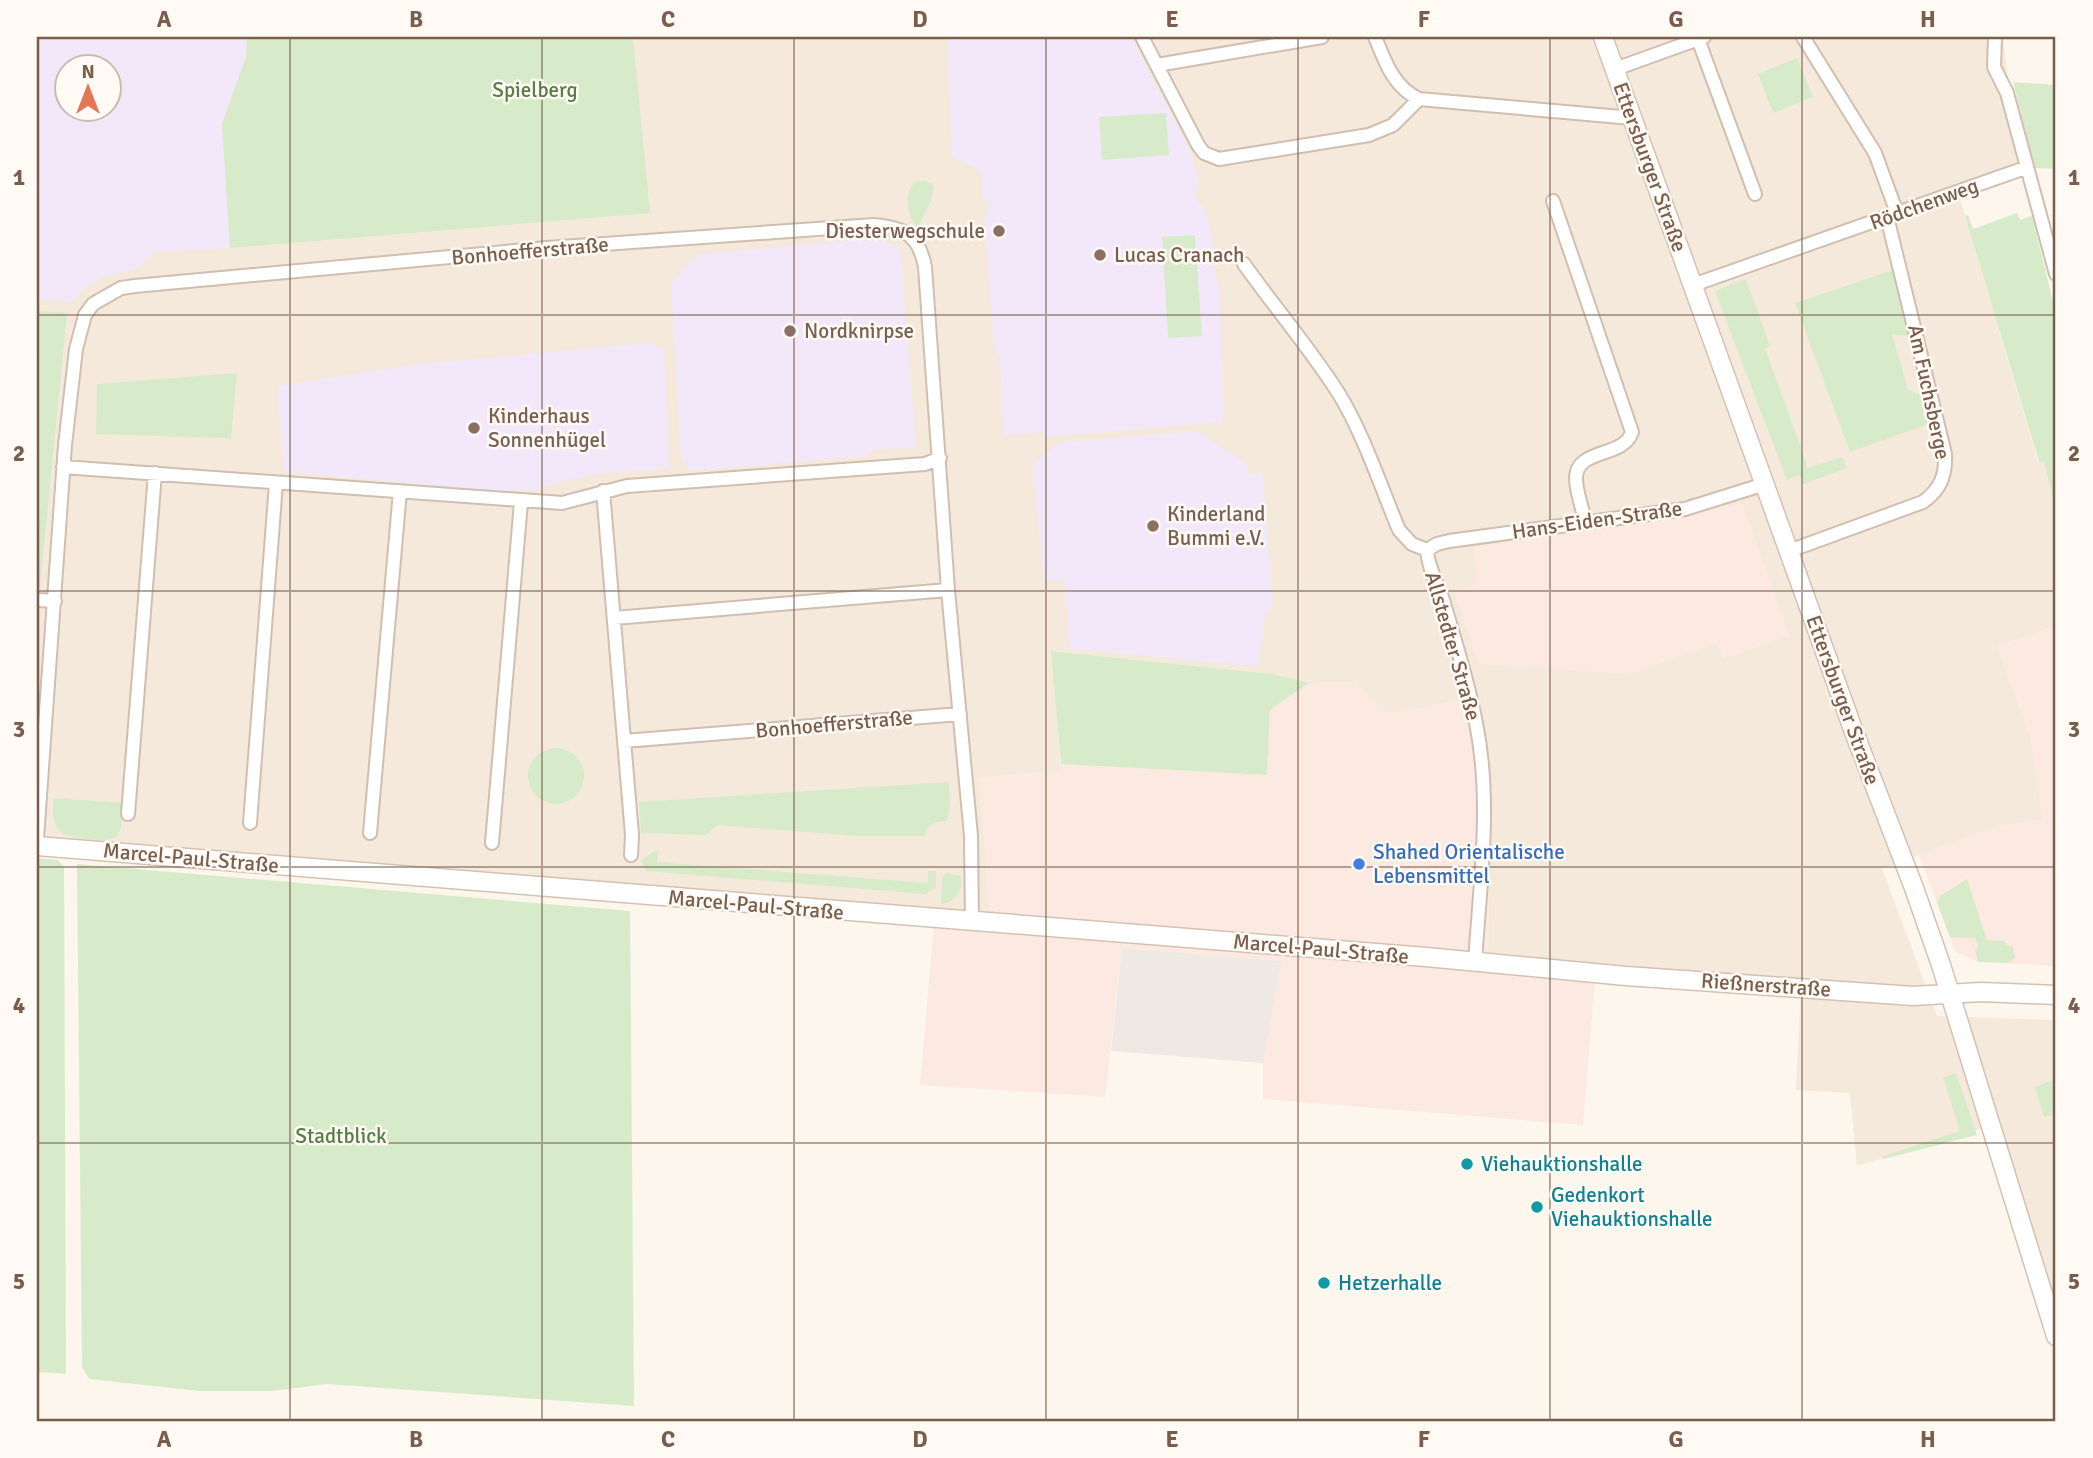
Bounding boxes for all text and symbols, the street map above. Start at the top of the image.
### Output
text: A [157,5,172,34]
text: B [409,5,423,34]
text: C [661,5,675,34]
text: D [912,5,928,34]
text: E [1165,5,1179,34]
text: F [1418,5,1430,34]
text: G [1668,5,1684,34]
text: H [1920,5,1936,34]
north arrow [52,52,122,122]
text: N [81,60,95,84]
park label: Spielberg [492,77,578,103]
street label: Ettersburger Straße [1607,79,1693,255]
text: 1 [13,163,25,192]
text: 1 [2068,163,2080,192]
street label: Rödchenweg [1866,172,1982,236]
place label: Diesterwegschule [825,218,985,244]
marker: Diesterwegschule [991,223,1007,239]
street label: Bonhoefferstraße [450,231,610,271]
place label: Lucas Cranach [1114,242,1245,268]
marker: Lucas Cranach [1092,247,1108,263]
place label: Nordknirpse [804,318,914,344]
street label: Am Fuchsberge [1902,322,1956,462]
marker: Nordknirpse [782,323,798,339]
place label: Kinderhaus Sonnenhügel [488,403,606,453]
marker: Kinderhaus Sonnenhügel [466,420,482,436]
text: 2 [13,439,25,468]
text: 2 [2068,439,2080,468]
street label: Hans-Eiden-Straße [1510,495,1684,545]
place label: Kinderland Bummi e.V. [1167,501,1265,551]
marker: Kinderland Bummi e.V. [1145,518,1161,534]
street label: Allstedter Straße [1419,569,1487,723]
street label: Ettersburger Straße [1800,612,1886,788]
street label: Bonhoefferstraße [754,704,914,744]
text: 3 [13,715,25,744]
text: 3 [2068,715,2080,744]
street label: Marcel-Paul-Straße [102,837,280,879]
place label: Shahed Orientalische Lebensmittel [1373,839,1565,889]
marker: Shahed Orientalische Lebensmittel [1351,856,1367,872]
street label: Marcel-Paul-Straße [667,884,845,926]
street label: Marcel-Paul-Straße [1232,928,1410,970]
street label: Rießnerstraße [1700,967,1832,1003]
text: 4 [13,991,25,1020]
text: 4 [2068,991,2080,1020]
park label: Stadtblick [295,1123,387,1149]
place label: Viehauktionshalle [1481,1151,1643,1177]
marker: Viehauktionshalle [1459,1156,1475,1172]
place label: Gedenkort Viehauktionshalle [1551,1182,1713,1232]
marker: Gedenkort Viehauktionshalle [1529,1199,1545,1215]
text: 5 [13,1267,25,1296]
text: 5 [2068,1267,2080,1296]
place label: Hetzerhalle [1338,1270,1442,1296]
marker: Hetzerhalle [1316,1275,1332,1291]
text: A [157,1425,172,1454]
text: B [409,1425,423,1454]
text: C [661,1425,675,1454]
text: D [912,1425,928,1454]
text: E [1165,1425,1179,1454]
text: F [1418,1425,1430,1454]
text: G [1668,1425,1684,1454]
text: H [1920,1425,1936,1454]

